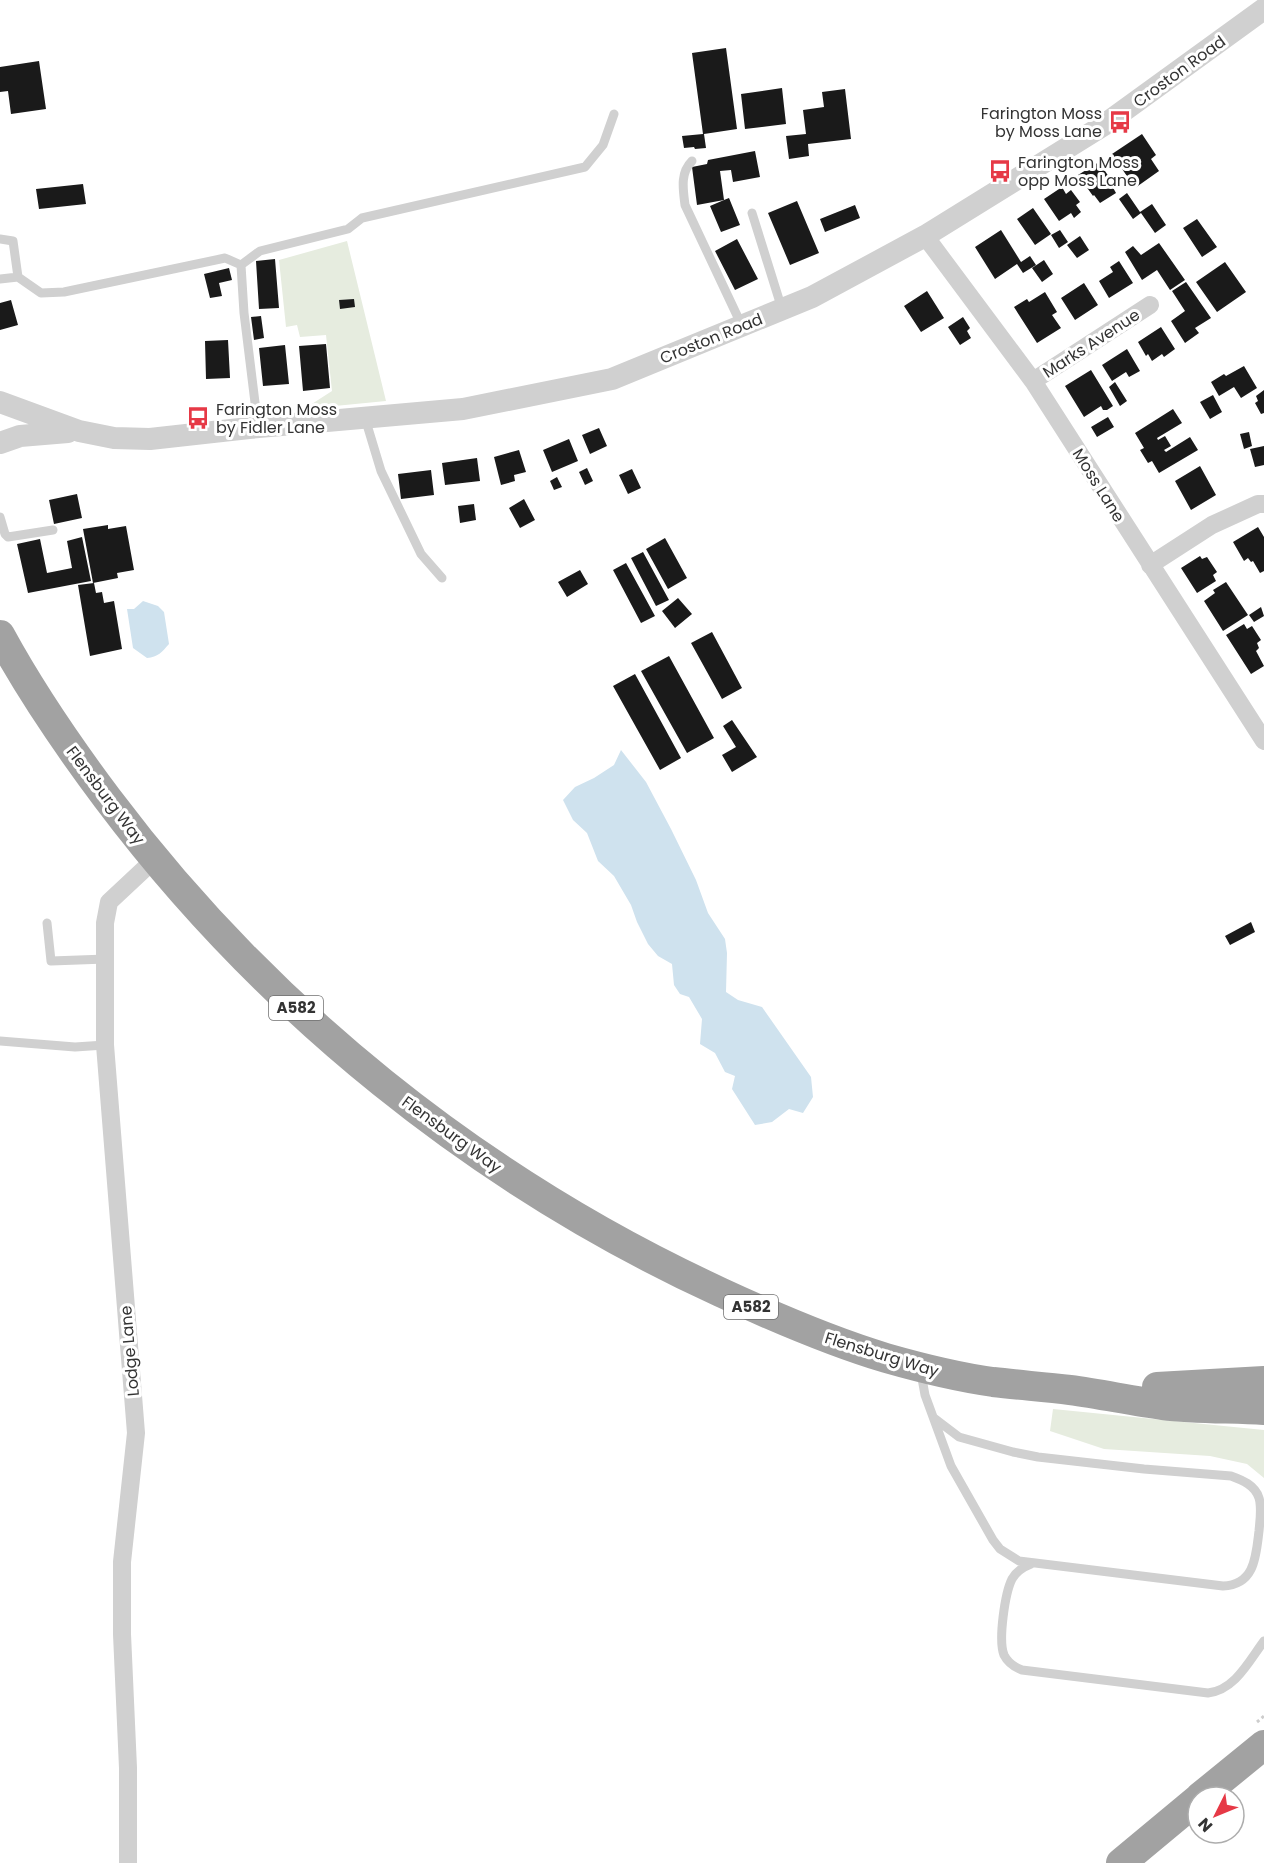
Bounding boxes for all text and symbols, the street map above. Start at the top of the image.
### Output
street label: Croston Road [1128,30,1230,113]
place label: Farington Moss by Moss Lane [981,102,1102,143]
bus stop icon: Farington Moss by Moss Lane [1107,109,1133,135]
place label: Farington Moss opp Moss Lane [1018,151,1139,192]
bus stop icon: Farington Moss opp Moss Lane [987,158,1013,184]
street label: Marks Avenue [1038,303,1144,383]
street label: Croston Road [656,307,766,370]
place label: Farington Moss by Fidler Lane [216,398,337,439]
bus stop icon: Farington Moss by Fidler Lane [185,405,211,431]
street label: Moss Lane [1067,444,1130,527]
street label: Flensburg Way [61,741,150,849]
road number: A582 [269,996,323,1020]
street label: Flensburg Way [397,1090,506,1178]
road number: A582 [724,1295,778,1319]
street label: Lodge Lane [114,1305,145,1397]
street label: Flensburg Way [822,1326,942,1383]
north arrow [1186,1785,1246,1845]
text: N [1193,1813,1218,1837]

